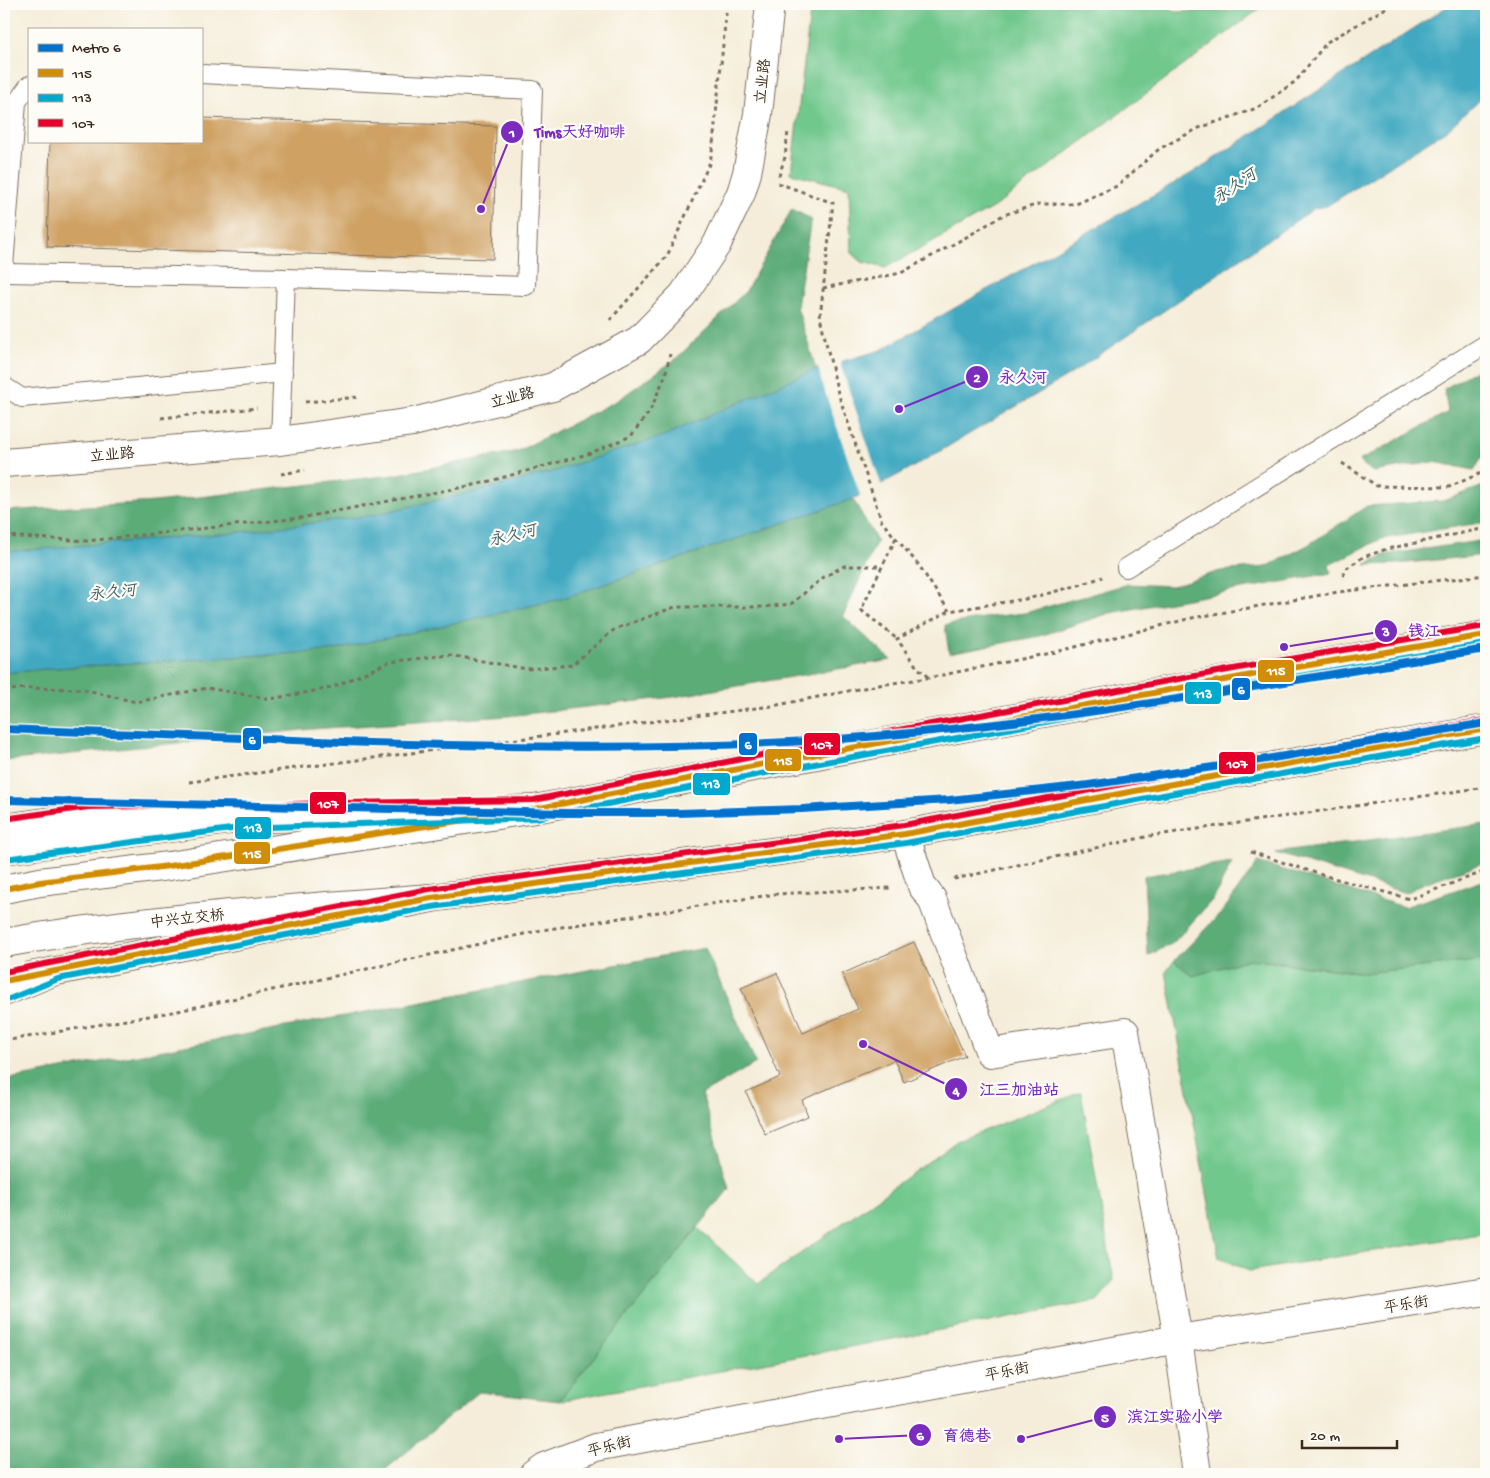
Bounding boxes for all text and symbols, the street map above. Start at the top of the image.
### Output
legend [28,28,202,142]
text: Metro 6 [72,40,121,58]
street label: 立业路 [753,58,775,105]
text: 115 [71,66,92,84]
text: 113 [71,90,92,108]
text: 107 [71,116,96,134]
callout: Tims天好咖啡 [499,116,635,147]
text: Tims天好咖啡 [533,124,625,144]
text: 1 [508,125,515,143]
water label: 永久河 [1210,163,1264,209]
callout: 永久河 [964,362,1057,393]
text: 永久河 [999,369,1047,390]
text: 2 [973,370,981,388]
street label: 立业路 [488,385,537,413]
street label: 立业路 [89,445,135,467]
water label: 永久河 [487,520,541,552]
water label: 永久河 [87,580,140,606]
callout: 钱江 [1373,615,1450,646]
text: 钱江 [1408,622,1440,643]
text: 3 [1381,624,1390,642]
line badge: 115 [1257,659,1295,683]
text: 115 [1266,664,1286,681]
line badge: 6 [1231,677,1251,701]
line badge: 113 [1184,681,1222,705]
text: 6 [1237,683,1245,700]
text: 113 [1193,687,1212,704]
line badge: 6 [242,727,262,751]
line badge: 6 [738,732,758,756]
line badge: 107 [803,732,841,756]
text: 6 [248,733,256,750]
text: 6 [744,738,752,755]
text: 107 [811,738,833,755]
line badge: 115 [764,748,802,772]
line badge: 107 [1218,751,1256,775]
text: 115 [773,754,793,771]
text: 107 [1226,757,1248,774]
line badge: 113 [692,772,731,796]
text: 113 [701,777,720,794]
line badge: 107 [309,791,347,815]
text: 107 [317,797,339,814]
line badge: 113 [234,816,272,840]
text: 113 [243,821,262,838]
line badge: 115 [233,841,271,865]
text: 115 [242,847,262,864]
street label: 中兴立交桥 [149,907,225,933]
callout: 江三加油站 [944,1074,1069,1105]
text: 江三加油站 [979,1081,1059,1102]
text: 4 [951,1083,960,1101]
street label: 平乐街 [1383,1294,1430,1318]
street label: 平乐街 [984,1360,1031,1386]
callout: 滨江实验小学 [1092,1401,1233,1432]
text: 滨江实验小学 [1127,1408,1223,1429]
text: 5 [1101,1410,1109,1428]
scale bar [1302,1418,1398,1450]
callout: 育德巷 [908,1420,1001,1451]
text: 育德巷 [943,1427,992,1448]
text: 6 [916,1428,924,1446]
text: 20 m [1310,1428,1340,1446]
street label: 平乐街 [585,1434,634,1462]

